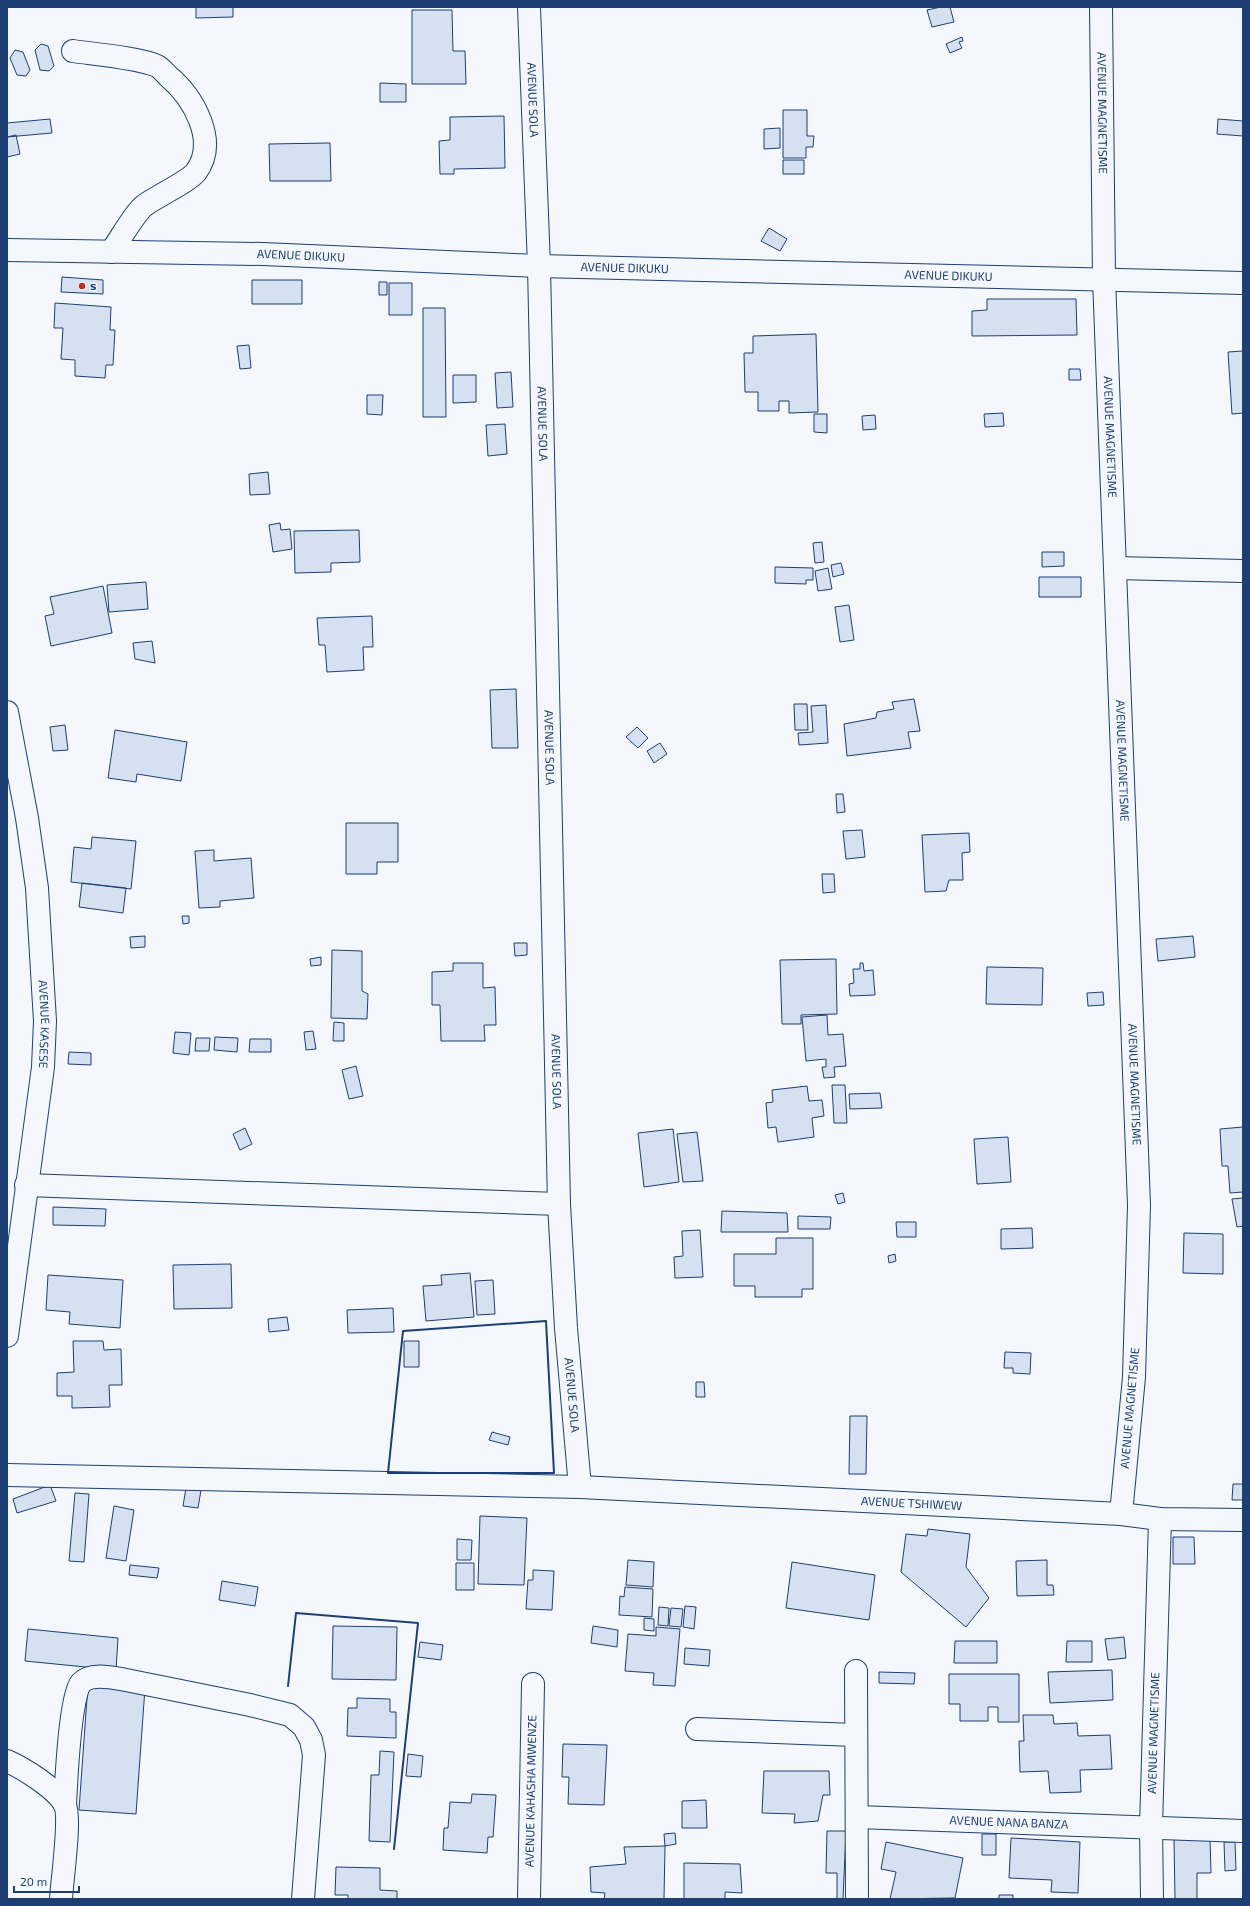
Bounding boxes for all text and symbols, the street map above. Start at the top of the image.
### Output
street label: AVENUE MAGNETISME [1095,52,1111,174]
street label: AVENUE SOLA [525,62,542,138]
street label: AVENUE DIKUKU [257,246,345,264]
street label: AVENUE DIKUKU [580,259,669,275]
street label: AVENUE DIKUKU [904,267,993,283]
place label: s [90,278,96,292]
marker: s [77,281,87,291]
street label: AVENUE MAGNETISME [1102,376,1120,498]
street label: AVENUE SOLA [536,386,551,462]
street label: AVENUE MAGNETISME [1114,699,1133,822]
street label: AVENUE SOLA [542,710,558,786]
street label: AVENUE KASESE [37,980,53,1069]
street label: AVENUE MAGNETISME [1126,1023,1145,1146]
street label: AVENUE SOLA [549,1034,565,1110]
street label: AVENUE MAGNETISME [1117,1346,1141,1469]
street label: AVENUE SOLA [563,1357,583,1434]
street label: AVENUE TSHIWEW [861,1493,962,1512]
street label: AVENUE MAGNETISME [1144,1672,1162,1794]
street label: AVENUE KAHASHA MWENZE [522,1714,538,1867]
street label: AVENUE NANA BANZA [949,1812,1069,1831]
scale bar [14,1868,79,1894]
text: 20 m [20,1874,47,1888]

